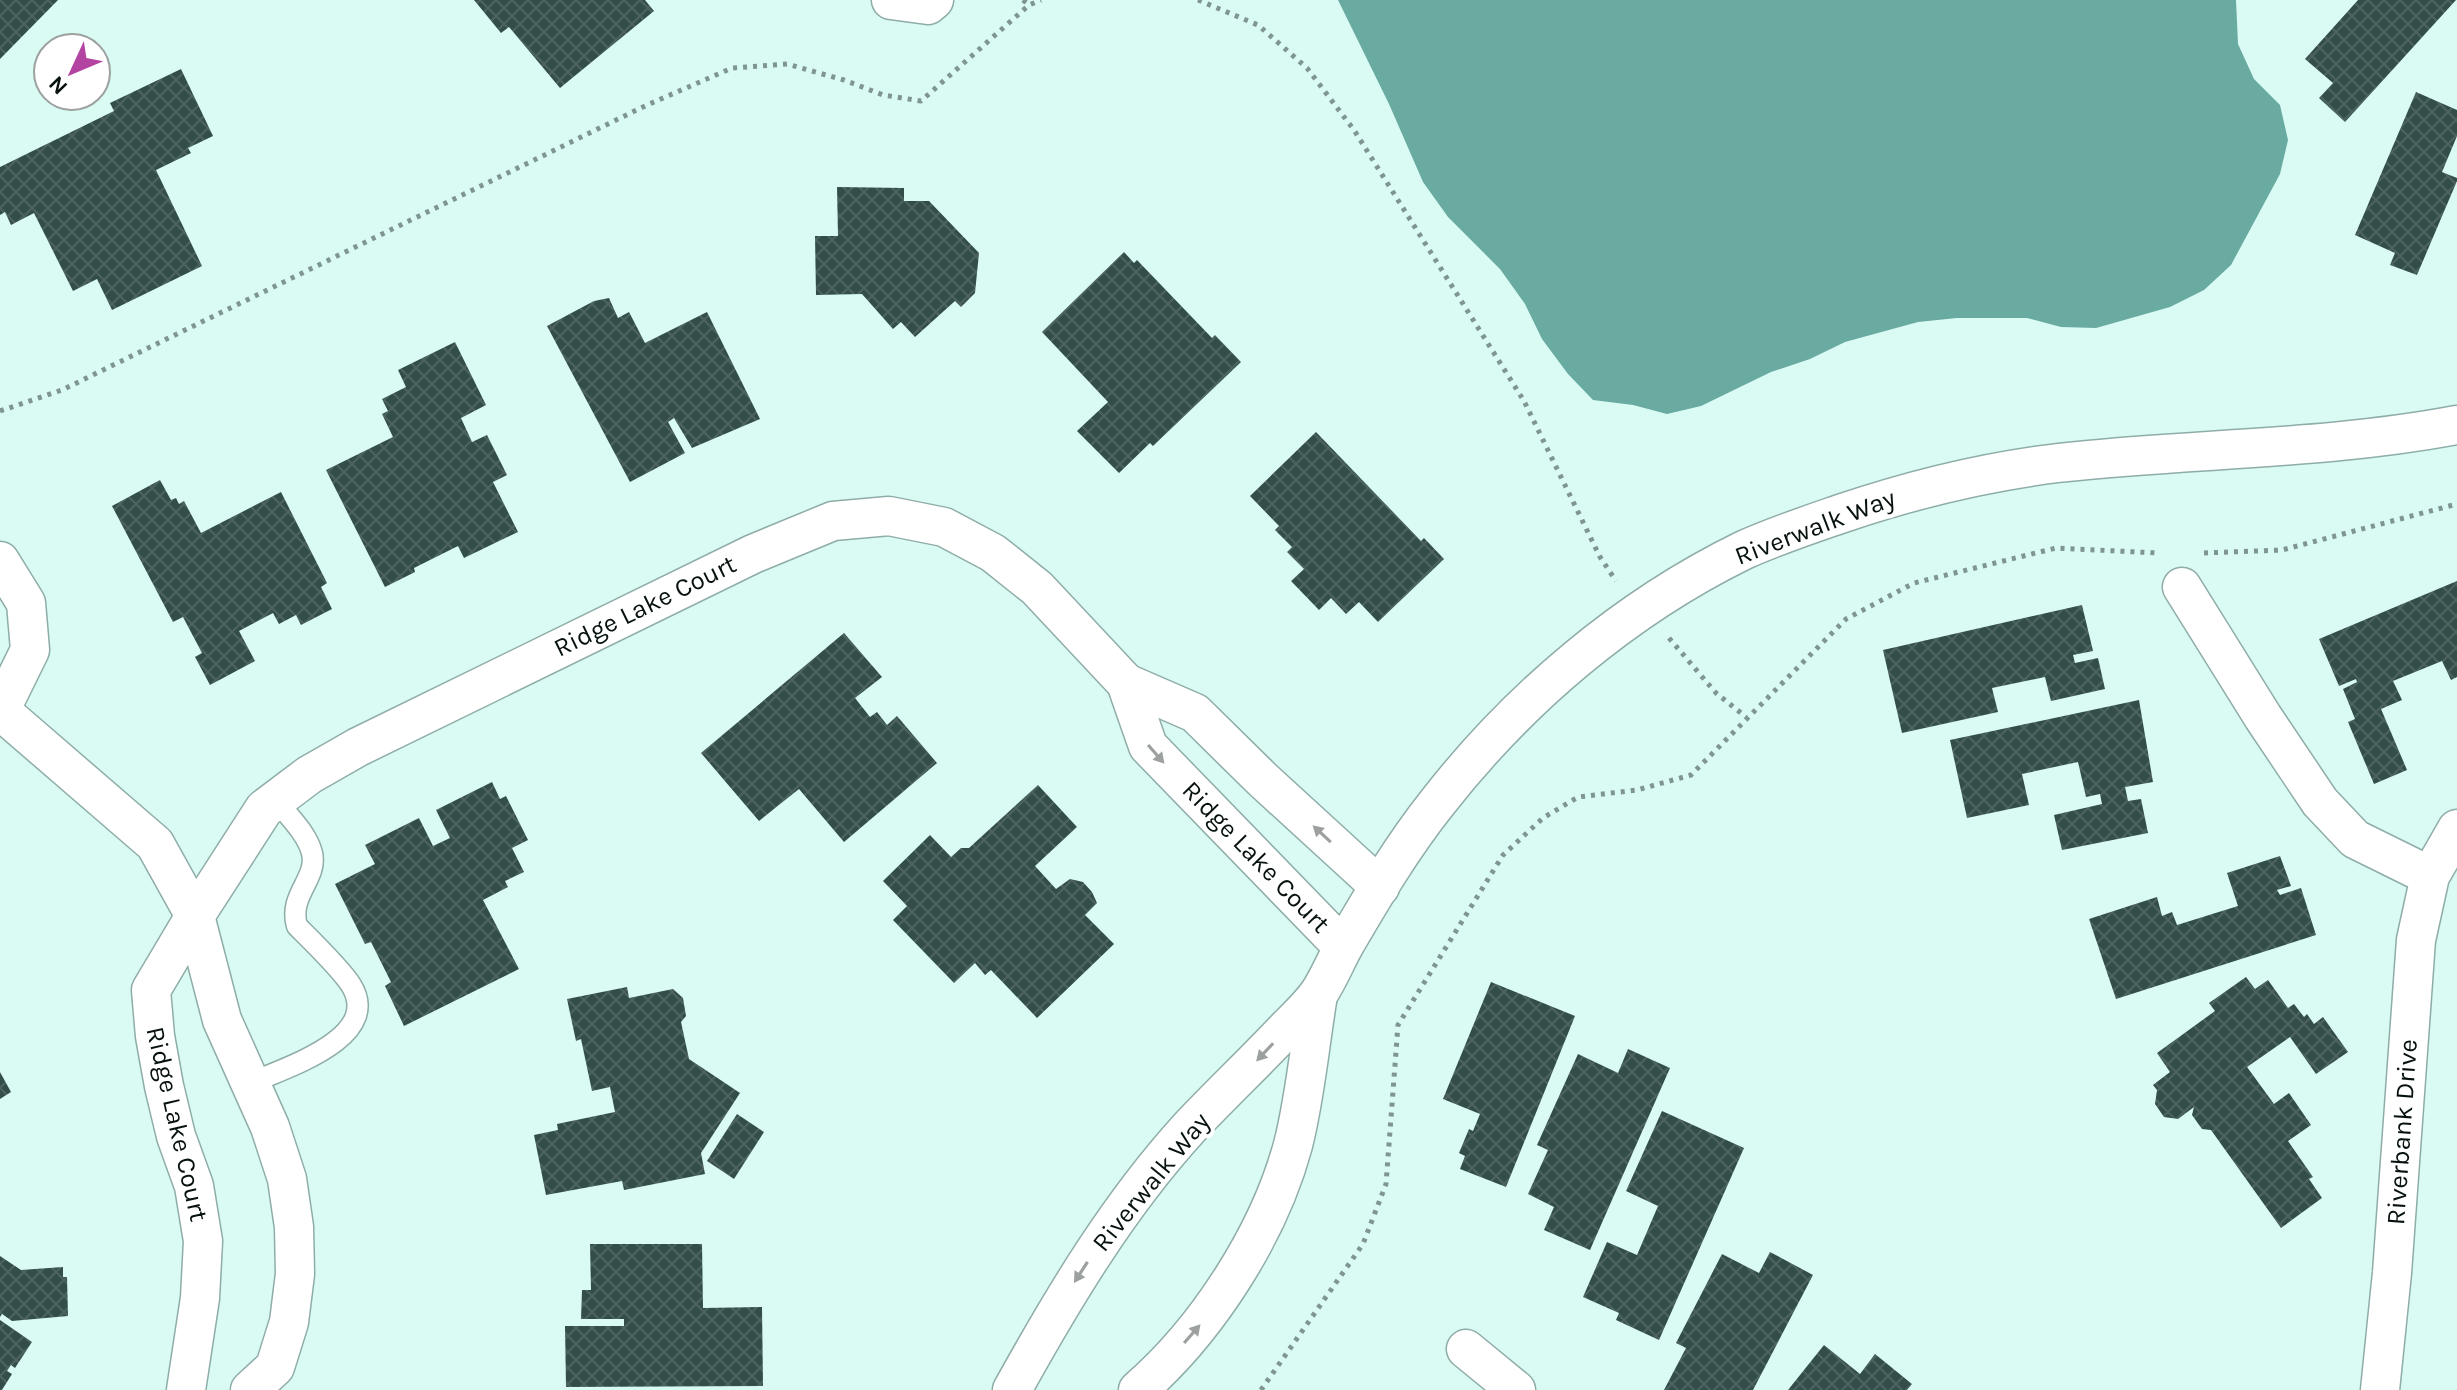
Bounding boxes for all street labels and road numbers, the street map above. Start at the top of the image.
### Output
street label: Riverwalk Way [1730,482,1900,572]
street label: Ridge Lake Court [549,548,741,664]
street label: Ridge Lake Court [1176,775,1336,939]
street label: Ridge Lake Court [140,1024,215,1225]
street label: Riverbank Drive [2380,1038,2424,1226]
street label: Riverwalk Way [1086,1106,1216,1258]

